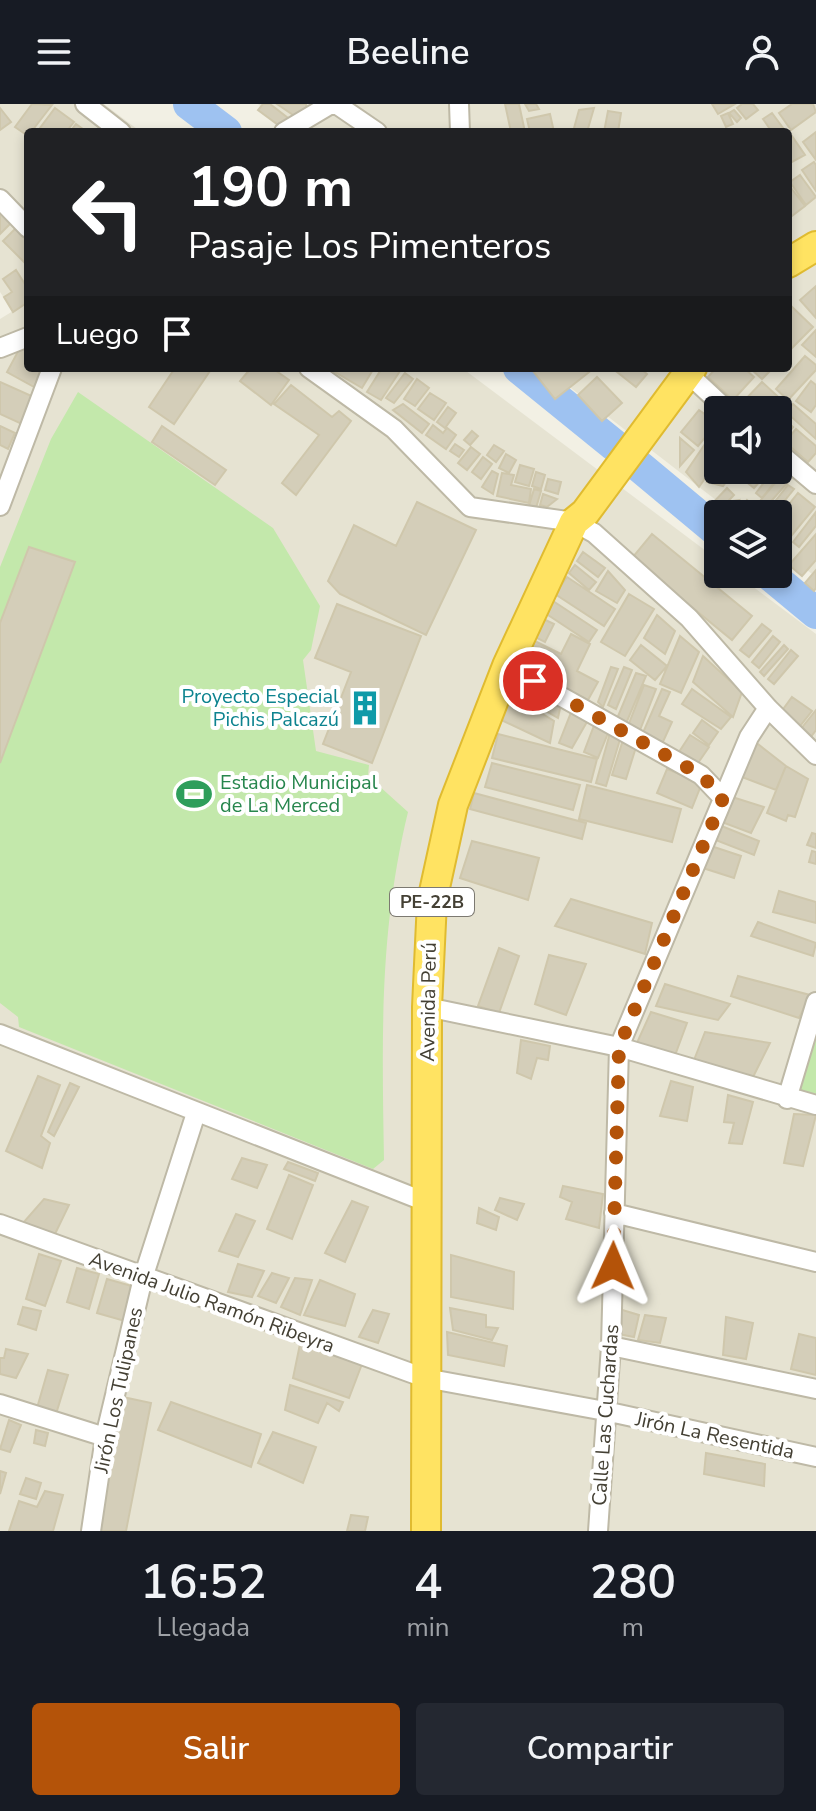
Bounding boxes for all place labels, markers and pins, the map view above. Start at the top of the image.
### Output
pin [499,647,567,715]
place label: Proyecto Especial Pichis Palcazú [181,683,339,733]
building icon: Proyecto Especial Pichis Palcazú [346,689,384,727]
place label: Estadio Municipal de La Merced [220,769,378,819]
sports icon: Estadio Municipal de La Merced [175,775,213,813]

